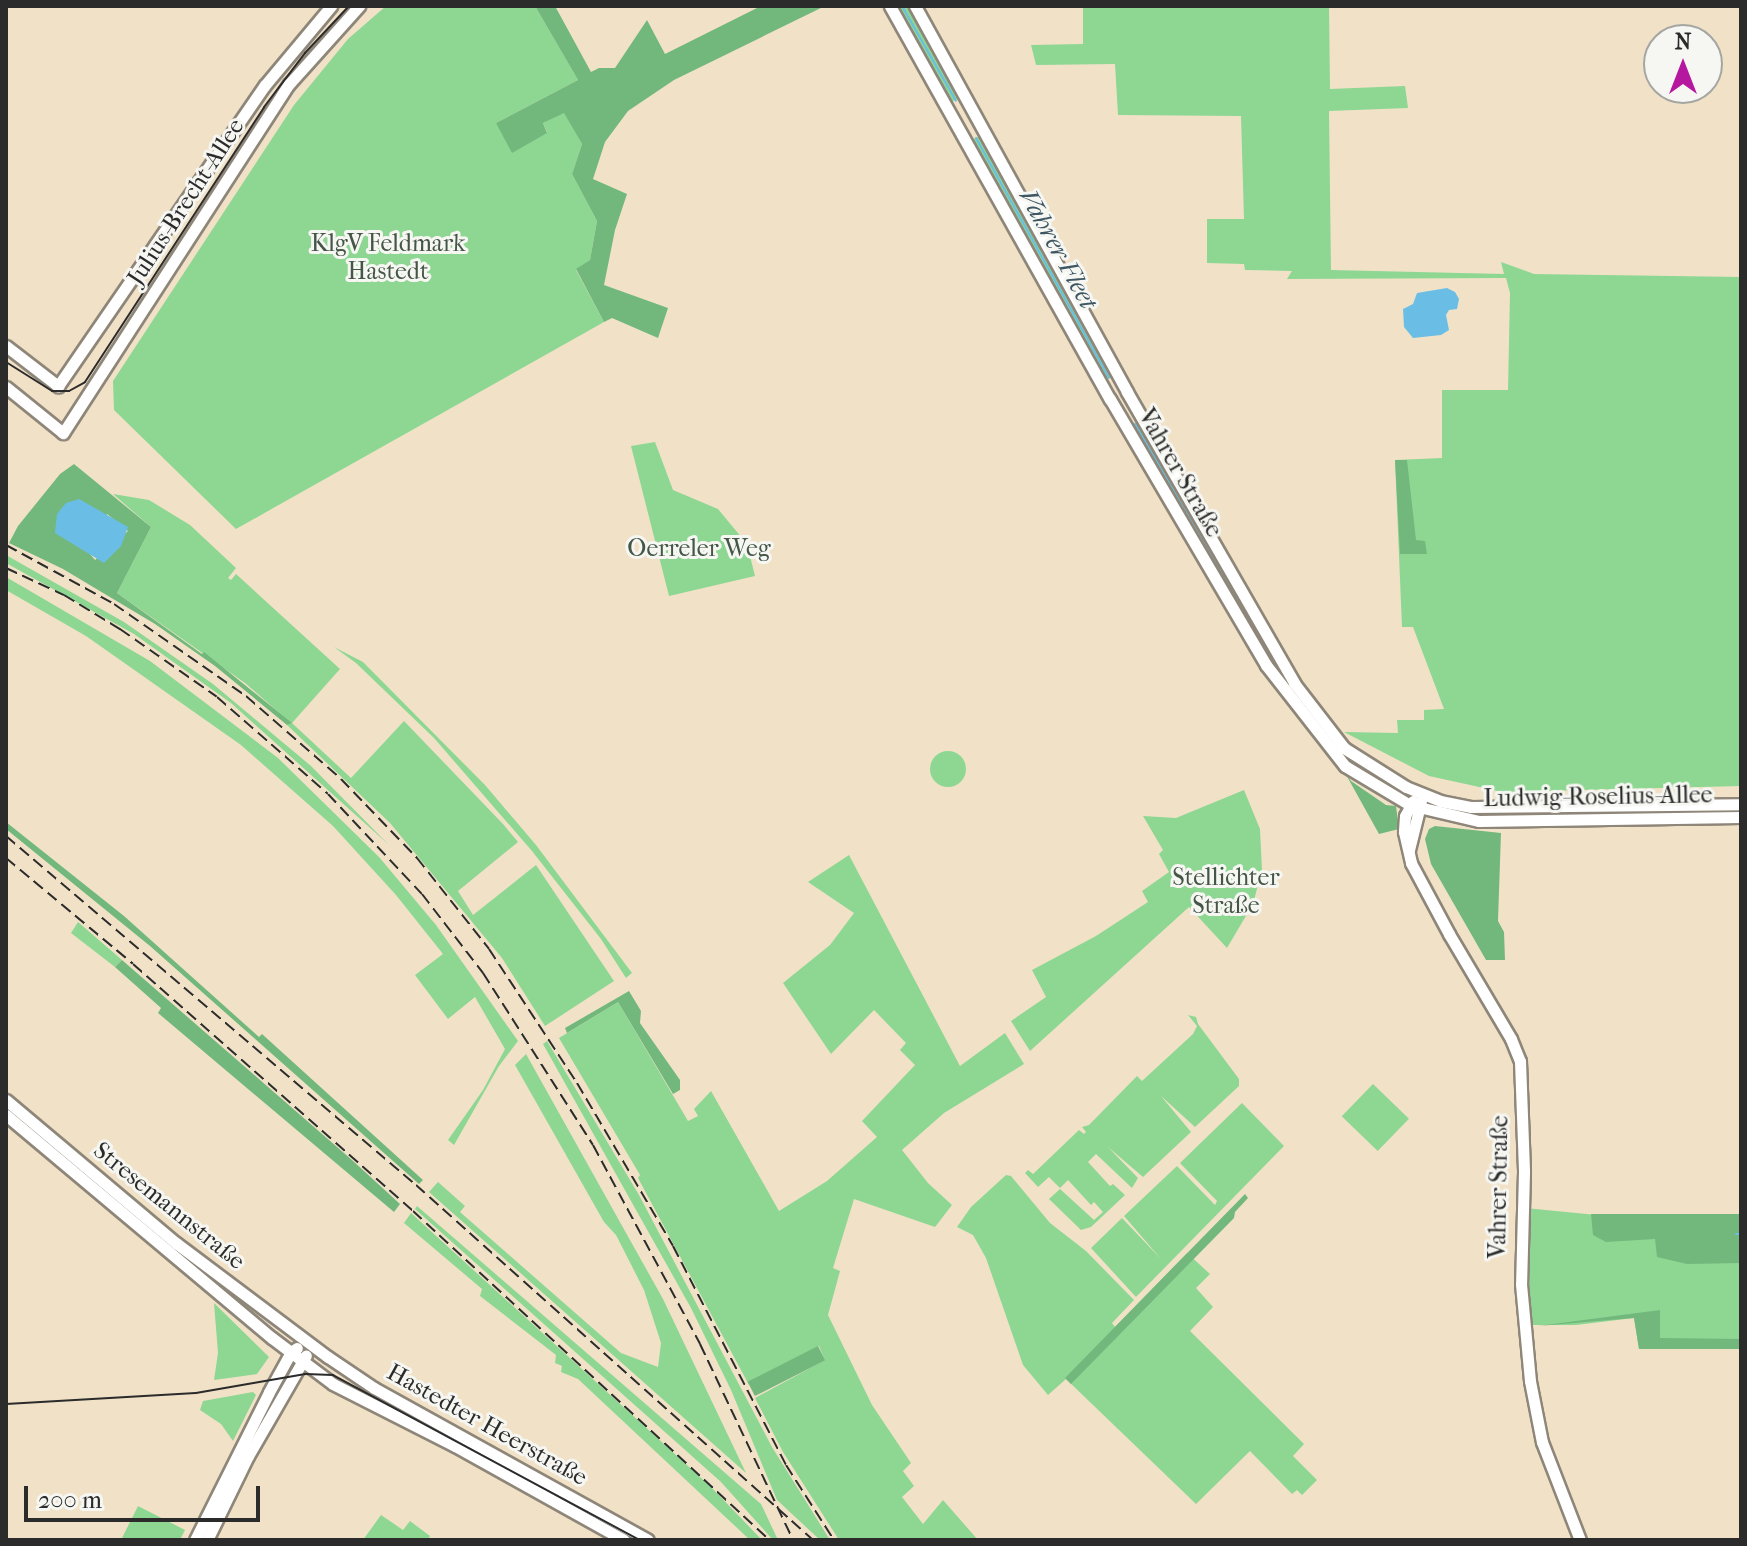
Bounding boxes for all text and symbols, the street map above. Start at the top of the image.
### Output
north arrow [1643,24,1723,104]
text: N [1675,29,1691,55]
street label: Julius-Brecht-Allee [121,113,251,291]
water label: Vahrer Fleet [1012,183,1104,315]
park label: KlgV Feldmark Hastedt [311,230,465,286]
street label: Vahrer Straße [1132,404,1228,542]
park label: Oerreler Weg [627,535,771,563]
street label: Ludwig-Roselius-Allee [1483,781,1713,813]
park label: Stellichter Straße [1172,864,1280,920]
street label: Vahrer Straße [1483,1115,1515,1259]
street label: Stresemannstraße [88,1136,250,1276]
street label: Hastedter Heerstraße [382,1358,592,1492]
scale bar [28,1470,264,1520]
text: 200 m [38,1486,102,1514]

